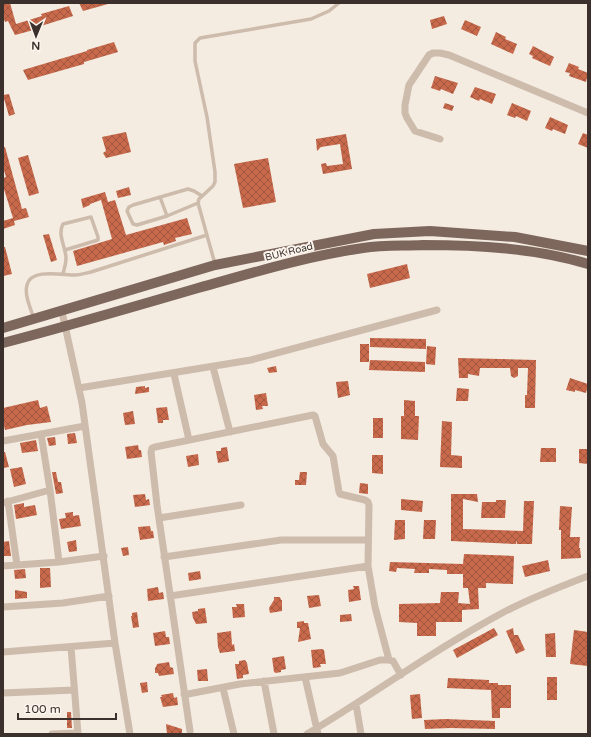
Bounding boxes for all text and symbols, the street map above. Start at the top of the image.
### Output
north arrow [16,16,56,56]
text: N [31,39,40,52]
street label: BUK Road [264,240,314,264]
scale bar [18,695,116,721]
text: 100 m [24,702,61,716]

